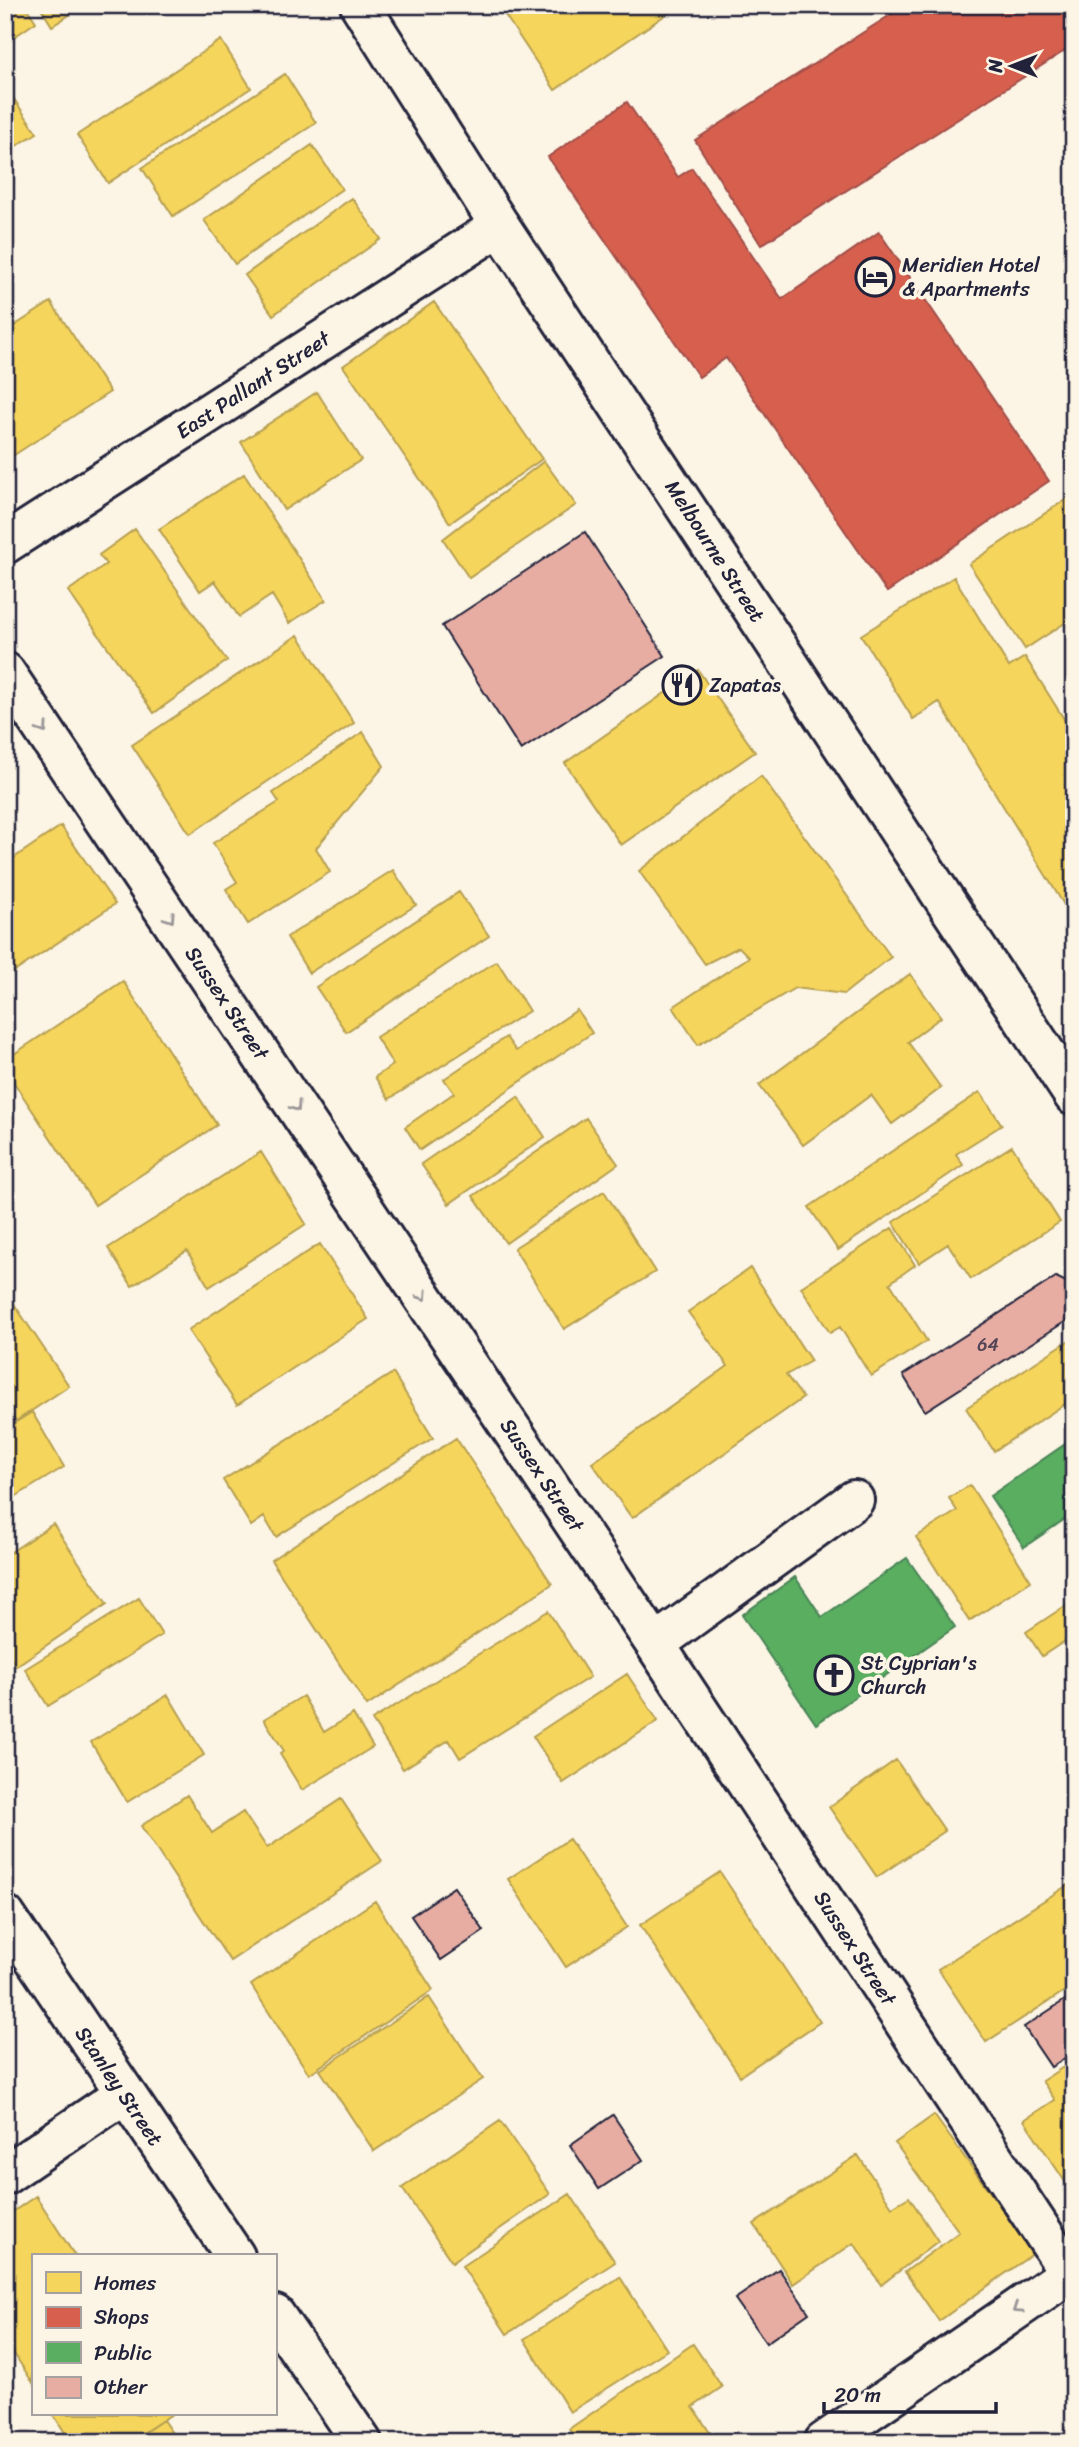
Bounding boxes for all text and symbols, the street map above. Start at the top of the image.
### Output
north arrow [978,32,1048,102]
text: N [979,59,1012,74]
place label: Meridien Hotel & Apartments [902,246,1041,308]
hotel icon: Meridien Hotel & Apartments [854,256,896,298]
street label: East Pallant Street [168,320,340,450]
street label: Melbourne Street [654,472,776,630]
restaurant icon: Zapatas [661,664,703,706]
place label: Zapatas [709,666,781,704]
one-way arrow [35,721,47,734]
one-way arrow [162,910,174,923]
street label: Sussex Street [175,938,280,1069]
one-way arrow [288,1099,300,1112]
one-way arrow [414,1288,427,1301]
house number: 64 [977,1329,999,1361]
street label: Sussex Street [490,1410,595,1541]
place label: St Cyprian's Church [861,1644,977,1706]
church icon: St Cyprian's Church [813,1654,855,1696]
street label: Sussex Street [803,1883,907,2015]
street label: Stanley Street [65,2018,173,2154]
legend [32,2254,276,2416]
text: Homes [94,2264,156,2302]
text: Shops [94,2298,149,2336]
one-way arrow [1012,2301,1025,2314]
text: Public [94,2334,152,2372]
text: Other [94,2368,149,2406]
scale bar [824,2370,995,2414]
text: 20 m [834,2376,881,2414]

